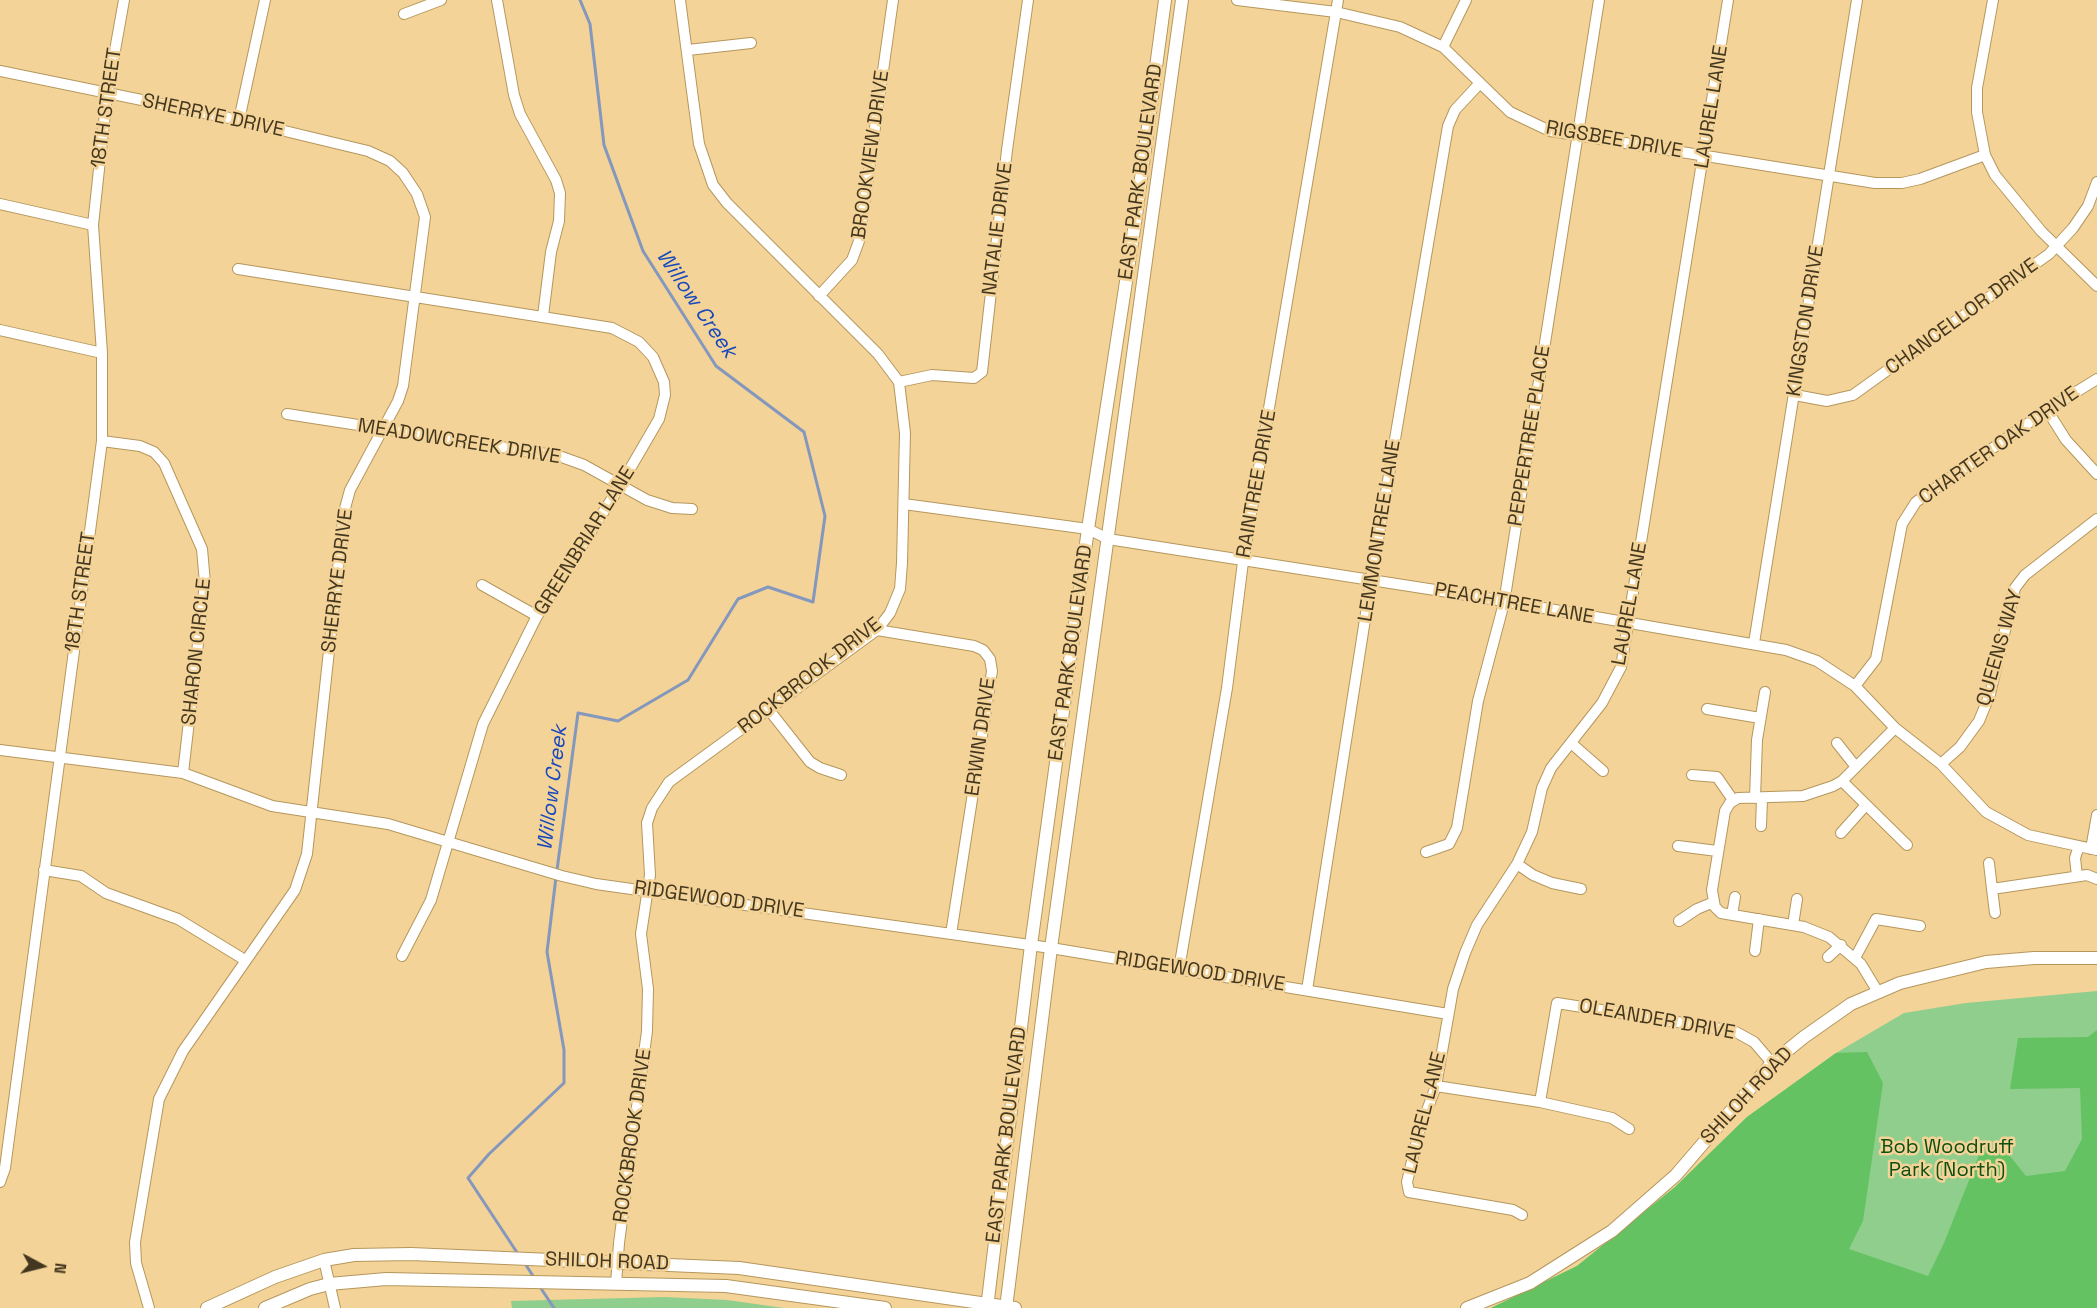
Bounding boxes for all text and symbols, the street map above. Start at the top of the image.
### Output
street label: LAUREL LANE [1690,44,1734,170]
street label: 18TH STREET [87,46,127,170]
street label: EAST PARK BOULEVARD [1114,63,1168,281]
street label: BROOKVIEW DRIVE [847,69,895,241]
street label: SHERRYE DRIVE [140,89,286,143]
street label: RIGSBEE DRIVE [1544,116,1684,164]
street label: NATALIE DRIVE [978,161,1018,297]
street label: KINGSTON DRIVE [1782,244,1830,398]
water label: Willow Creek [650,245,742,363]
street label: CHANCELLOR DRIVE [1881,254,2043,380]
street label: PEPPERTREE PLACE [1504,344,1556,528]
street label: CHARTER OAK DRIVE [1915,382,2083,510]
street label: RAINTREE DRIVE [1232,408,1282,560]
street label: MEADOWCREEK DRIVE [356,414,562,470]
street label: LEMMONTREE LANE [1354,438,1406,624]
street label: GREENBRIAR LANE [530,462,640,620]
street label: SHERRYE DRIVE [317,508,359,654]
street label: 18TH STREET [61,530,101,654]
street label: LAUREL LANE [1607,541,1653,667]
street label: EAST PARK BOULEVARD [1044,544,1098,762]
street label: SHARON CIRCLE [177,577,217,727]
street label: PEACHTREE LANE [1432,578,1596,630]
street label: QUEENS WAY [1972,587,2028,709]
street label: ROCKBROOK DRIVE [734,613,886,739]
street label: ERWIN DRIVE [961,676,1001,798]
water label: Willow Creek [533,724,573,852]
street label: RIDGEWOOD DRIVE [632,876,806,924]
street label: RIDGEWOOD DRIVE [1113,947,1287,997]
street label: OLEANDER DRIVE [1577,994,1737,1046]
street label: EAST PARK BOULEVARD [982,1025,1032,1245]
street label: SHILOH ROAD [1696,1042,1798,1150]
street label: ROCKBROOK DRIVE [609,1047,657,1225]
street label: LAUREL LANE [1398,1050,1452,1176]
park label: Bob Woodruff Park (North) [1880,1136,2014,1183]
north arrow [12,1236,72,1296]
street label: SHILOH ROAD [545,1248,669,1276]
text: N [49,1262,71,1275]

